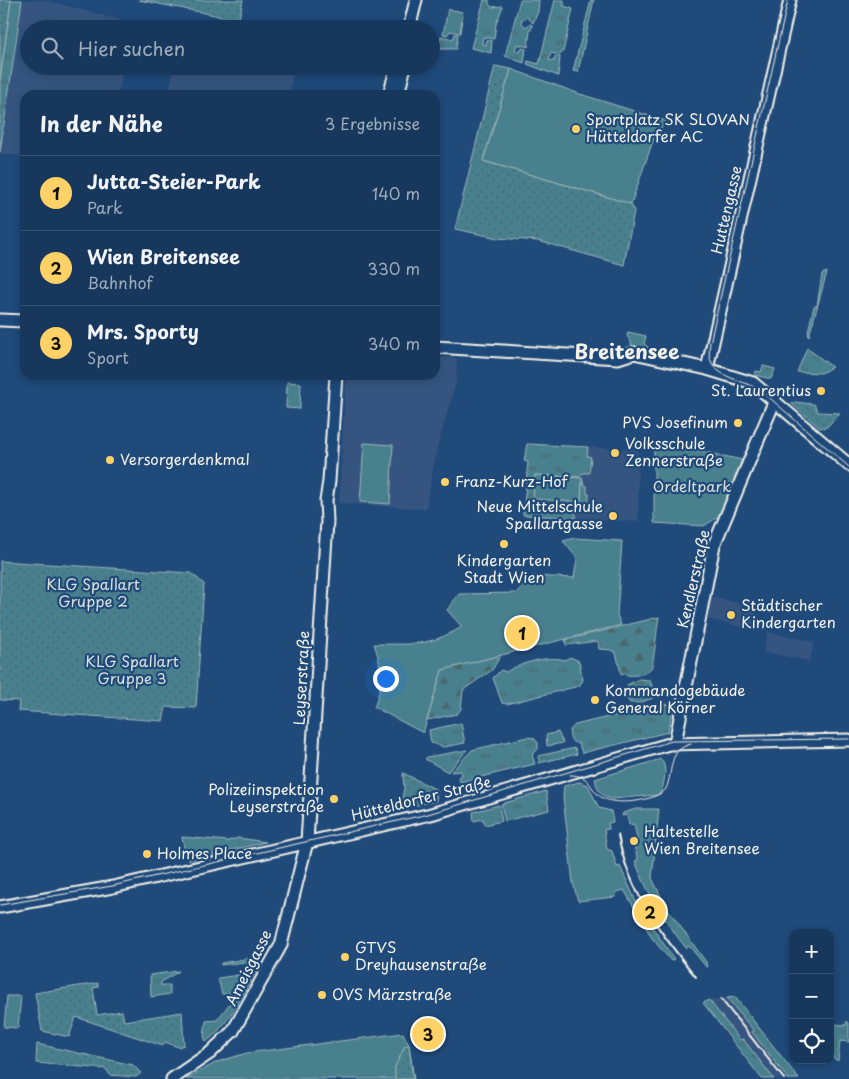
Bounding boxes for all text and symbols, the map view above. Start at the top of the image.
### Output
search box [20,20,440,75]
icon: search [38,34,66,62]
text: Hier suchen [78,34,185,62]
text: In der Nähe [40,107,162,139]
place label: Sportplatz SK SLOVAN Hütteldorfer AC [586,107,750,147]
text: 3 Ergebnisse [325,111,420,135]
marker: Sportplatz SK SLOVAN Hütteldorfer AC [570,123,582,135]
street label: Huttengasse [704,163,747,256]
text: Jutta-Steier-Park [87,167,261,195]
text: 1 [52,181,60,205]
text: 140 m [372,181,420,205]
text: Park [87,195,123,219]
text: Wien Breitensee [87,242,240,270]
text: 2 [50,256,62,280]
text: 330 m [367,256,420,280]
text: Bahnhof [87,270,153,294]
text: Mrs. Sporty [87,317,199,345]
text: 3 [51,331,61,355]
text: 340 m [368,331,420,355]
district label: Breitensee [575,336,679,366]
text: Sport [87,345,129,369]
place label: St. Laurentius [711,378,811,401]
marker: St. Laurentius [815,385,827,397]
place label: PVS Josefinum [622,410,728,433]
marker: PVS Josefinum [732,417,744,429]
place label: Volksschule Zennerstraße [625,431,723,471]
place label: Versorgerdenkmal [120,447,250,470]
marker: Volksschule Zennerstraße [609,447,621,459]
marker: Versorgerdenkmal [104,454,116,466]
place label: Franz-Kurz-Hof [455,469,568,492]
park label: Ordeltpark [653,474,731,497]
marker: Franz-Kurz-Hof [439,476,451,488]
place label: Neue Mittelschule Spallartgasse [476,494,603,534]
marker: Neue Mittelschule Spallartgasse [607,510,619,522]
street label: Kendlerstraße [670,527,715,630]
marker: Kindergarten Stadt Wien [498,538,510,550]
place label: Kindergarten Stadt Wien [457,548,551,588]
park label: KLG Spallart Gruppe 2 [46,572,140,612]
place label: Städtischer Kindergarten [741,593,836,633]
marker: Städtischer Kindergarten [725,609,737,621]
pin: 1 [506,614,538,652]
street label: Leyserstraße [287,630,314,726]
park label: KLG Spallart Gruppe 3 [85,649,179,689]
your location [373,666,399,692]
place label: Kommandogebäude General Körner [605,678,745,718]
marker: Kommandogebäude General Körner [589,694,601,706]
street label: Hütteldorfer Straße [348,769,493,826]
place label: Polizeiinspektion Leyserstraße [208,777,324,817]
marker: Polizeiinspektion Leyserstraße [328,793,340,805]
place label: Haltestelle Wien Breitensee [644,819,760,859]
marker: Haltestelle Wien Breitensee [628,835,640,847]
place label: Holmes Place [157,841,252,864]
marker: Holmes Place [141,848,153,860]
pin: 2 [634,893,666,931]
street label: Ameisgasse [219,925,277,1009]
map controls [789,929,834,1064]
button: + [789,929,834,974]
place label: GTVS Dreyhausenstraße [355,935,487,975]
marker: GTVS Dreyhausenstraße [339,951,351,963]
button: − [789,974,834,1019]
place label: OVS Märzstraße [332,982,452,1005]
marker: OVS Märzstraße [316,989,328,1001]
pin: 3 [412,1015,444,1053]
button: locate [789,1019,834,1064]

